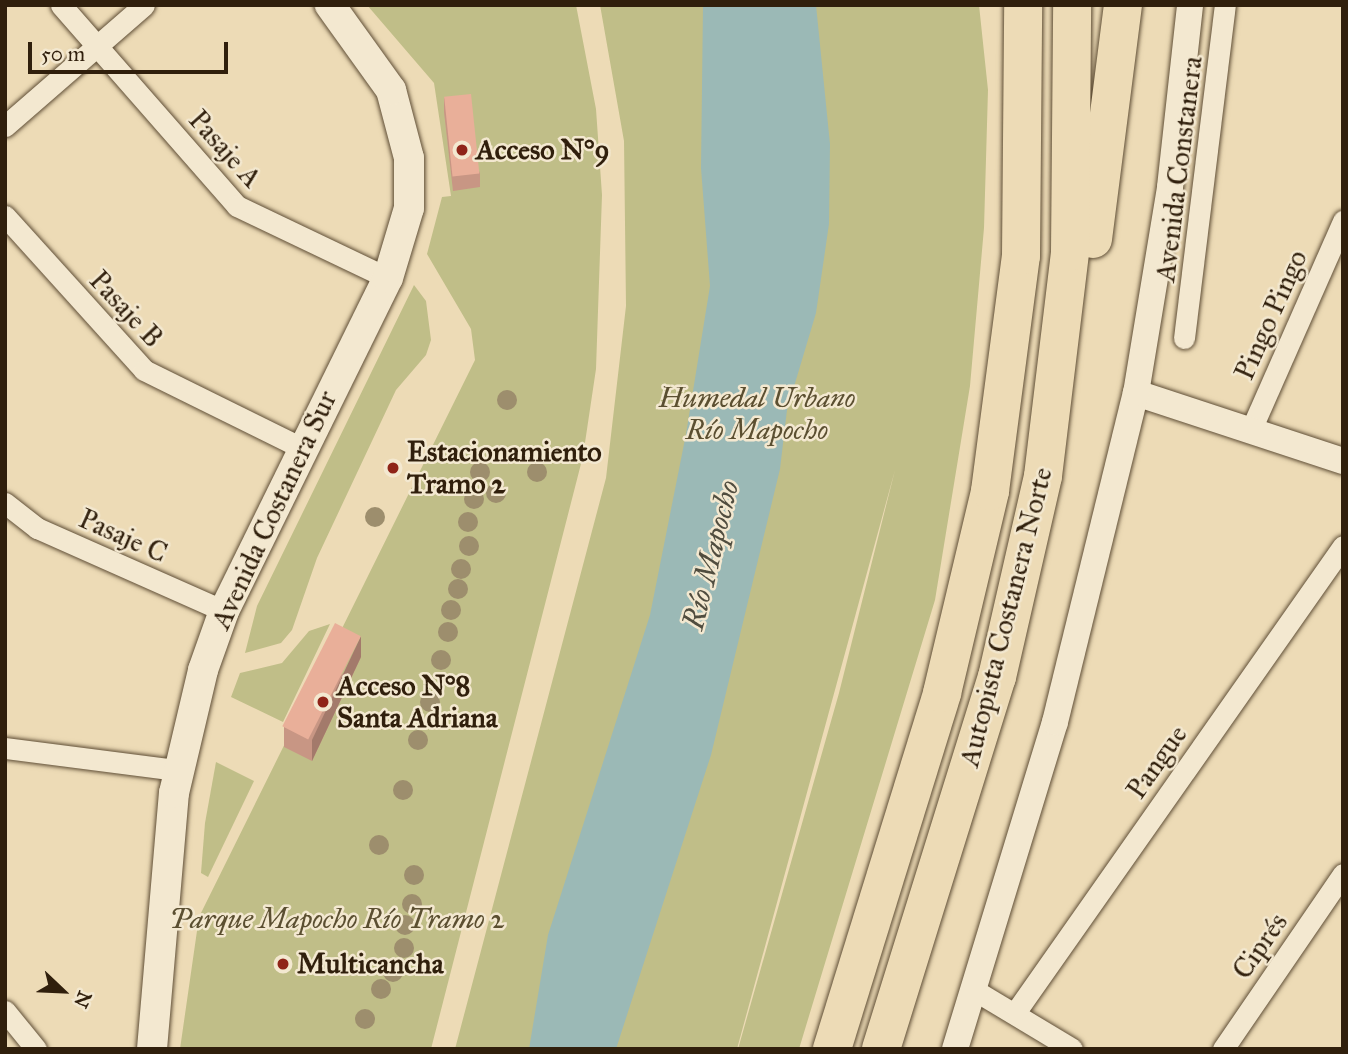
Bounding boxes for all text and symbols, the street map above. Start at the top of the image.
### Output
scale bar [32,28,231,72]
text: 50 m [41,41,85,67]
street label: Avenida Constanera [1149,54,1209,284]
street label: Pasaje A [181,103,269,195]
place label: Acceso N°9 [476,133,609,167]
marker: Acceso N°9 [454,142,470,158]
street label: Pingo Pingo [1227,245,1315,385]
street label: Pasaje B [82,264,170,354]
park label: Humedal Urbano Río Mapocho [659,381,855,447]
street label: Avenida Costanera Sur [204,385,344,635]
place label: Estacionamiento Tramo 2 [407,435,602,501]
marker: Estacionamiento Tramo 2 [385,460,401,476]
street label: Autopista Costanera Norte [953,464,1059,770]
water label: Río Mapocho [675,477,747,633]
street label: Pasaje C [74,502,172,570]
place label: Acceso N°8 Santa Adriana [337,669,498,735]
marker: Acceso N°8 Santa Adriana [315,694,331,710]
street label: Pangue [1120,719,1194,805]
park label: Parque Mapocho Río Tramo 2 [170,902,504,936]
street label: Ciprés [1225,907,1295,985]
place label: Multicancha [297,947,443,981]
north arrow [28,956,98,1026]
marker: Multicancha [275,956,291,972]
text: N [69,987,97,1011]

